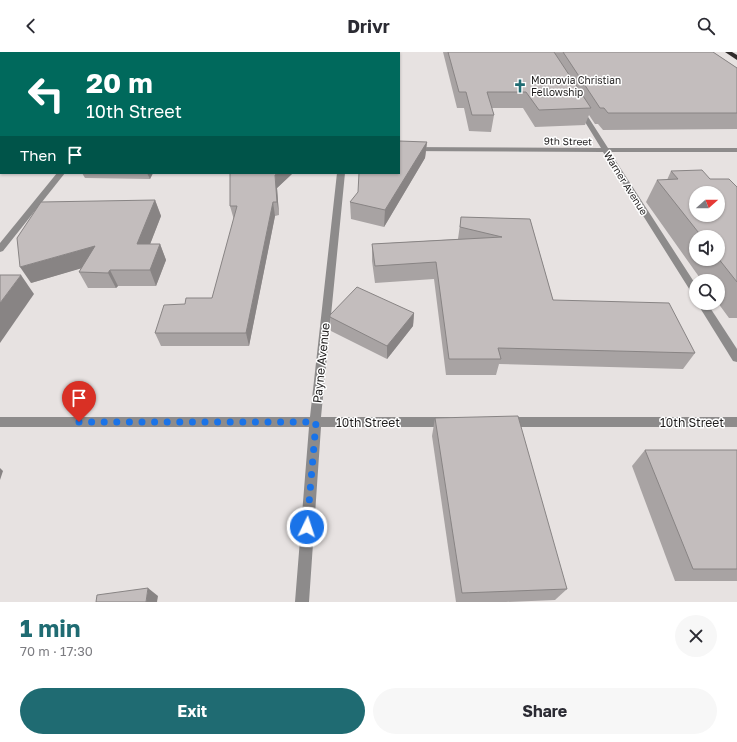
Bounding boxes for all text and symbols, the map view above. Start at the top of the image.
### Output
icon: back [20,15,42,37]
text: Drivr [347,15,390,37]
icon: search [695,15,717,37]
text: 20 m [86,66,153,99]
icon: left [20,68,72,120]
place label: Monrovia Christian Fellowship [531,74,621,98]
church icon: Monrovia Christian Fellowship [512,78,528,94]
text: 10th Street [86,100,182,122]
street label: 9th Street [544,135,592,147]
icon: arrive [64,144,86,166]
text: Then [20,146,56,164]
street label: Warner Avenue [602,149,650,217]
north arrow [689,186,725,222]
map controls [689,186,725,310]
button: sound [689,230,725,266]
button: search [689,274,725,310]
street label: Payne Avenue [309,322,333,404]
pin [62,381,96,422]
icon: arrive [68,387,90,409]
street label: 10th Street [336,415,400,430]
street label: 10th Street [660,415,724,430]
position arrow [286,506,328,548]
text: 1 min [20,613,80,642]
button: close [675,615,717,657]
text: 70 m · 17:30 [20,643,93,659]
button: Exit [20,688,365,734]
button: Share [373,688,717,734]

